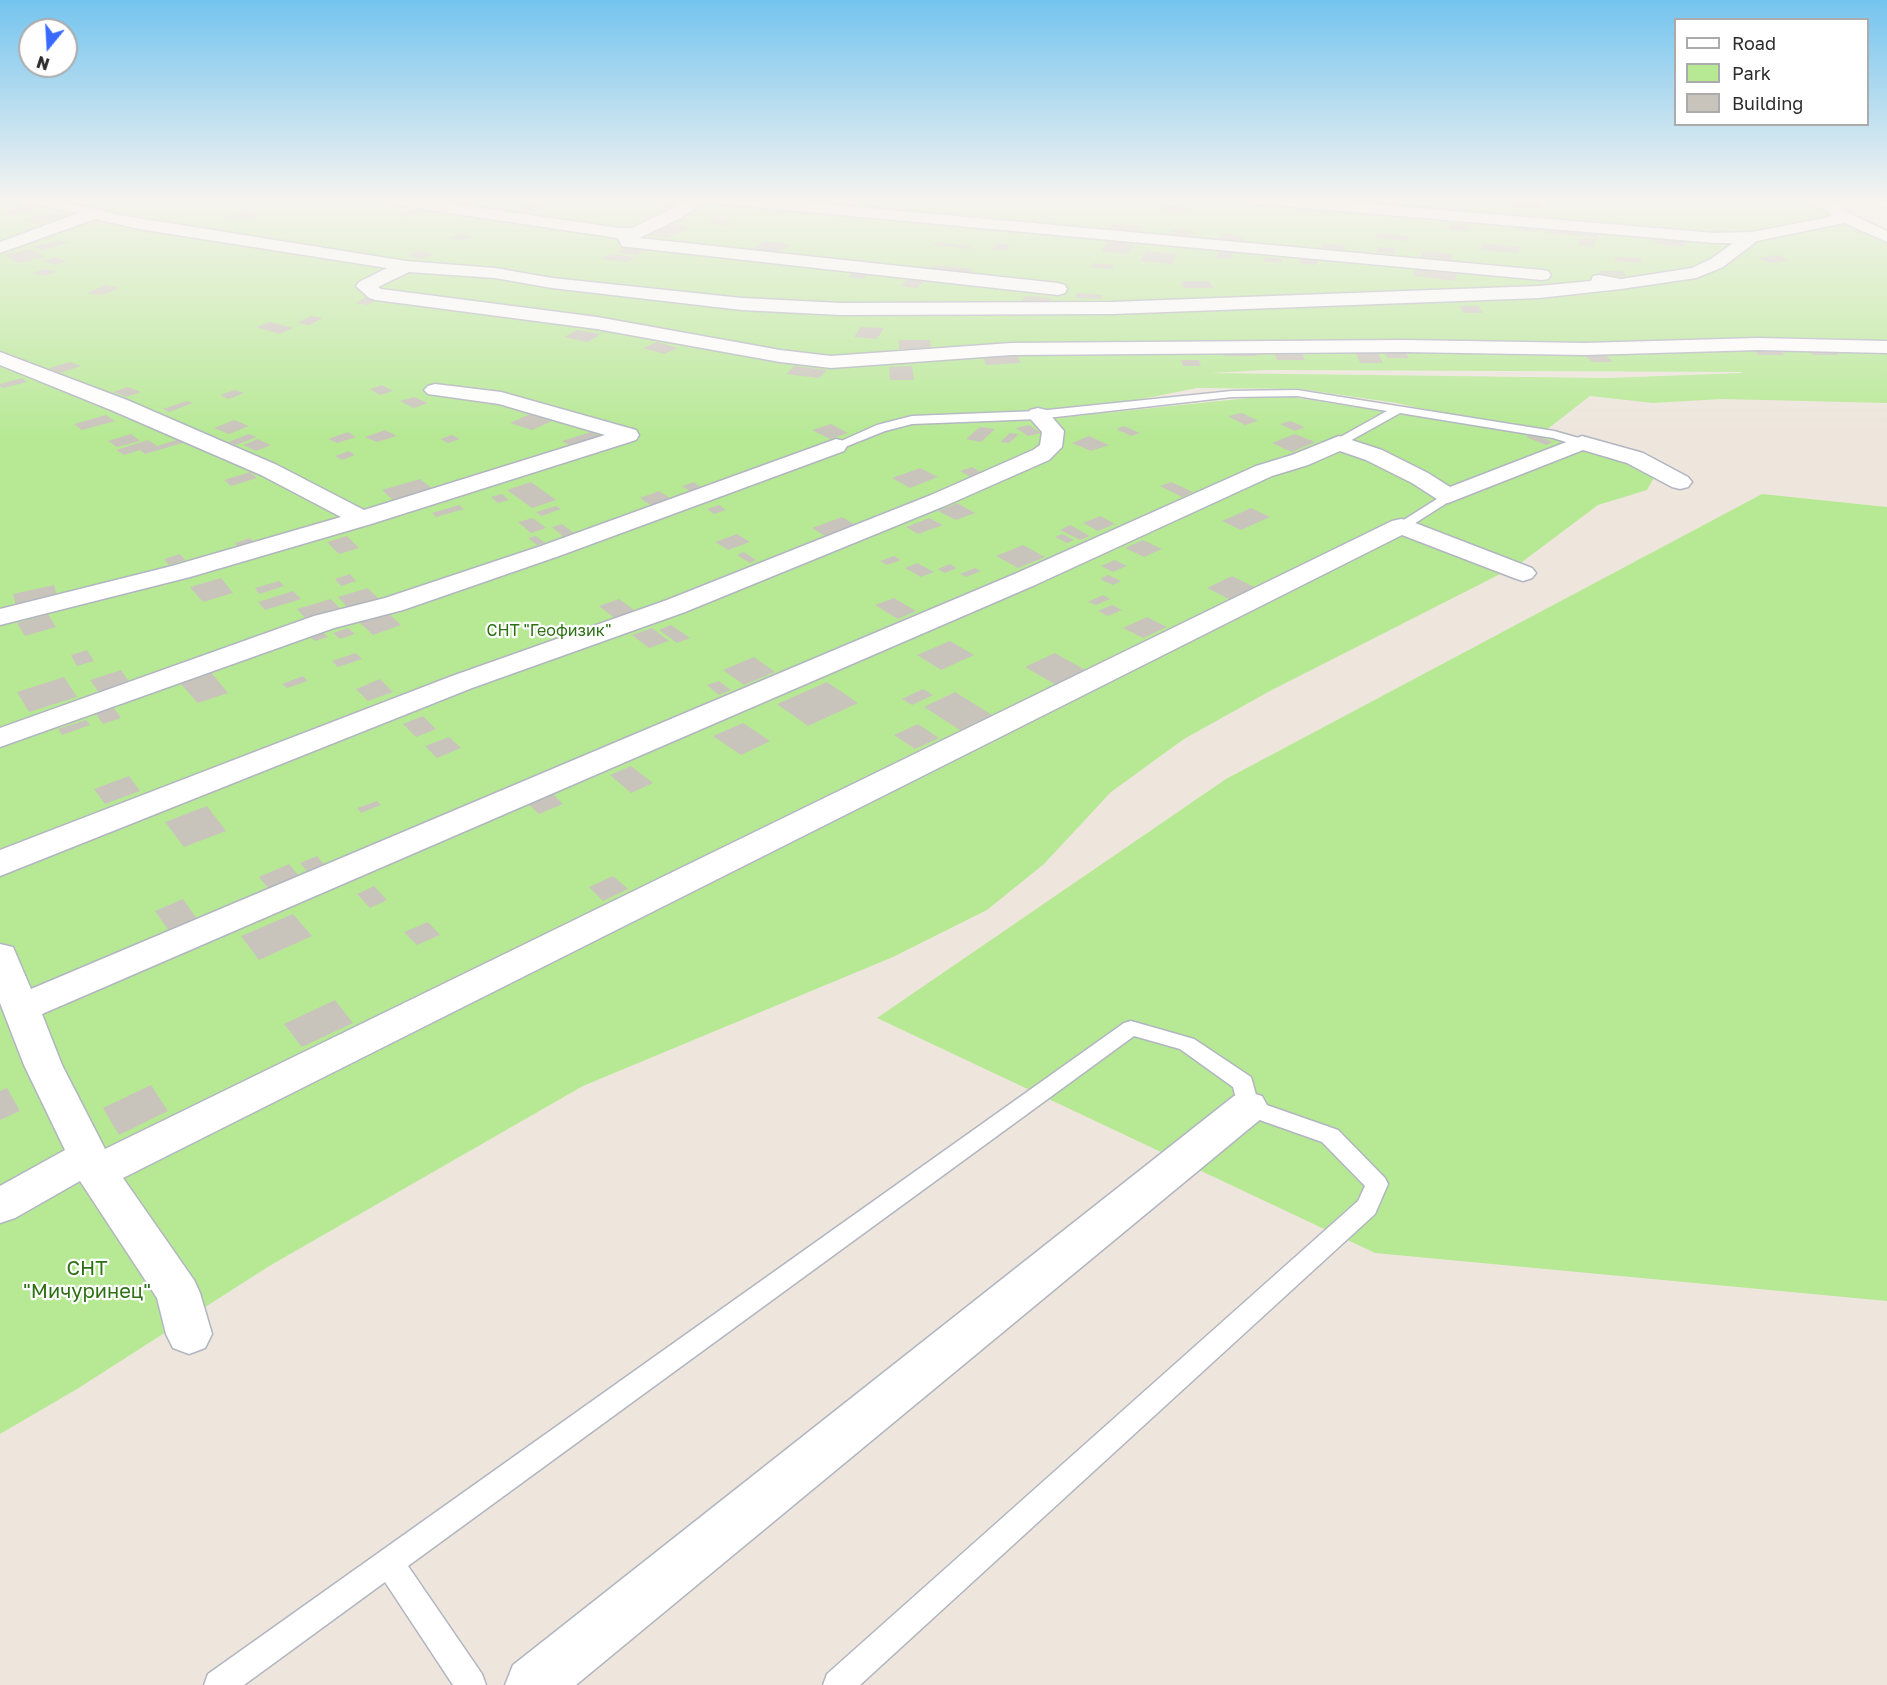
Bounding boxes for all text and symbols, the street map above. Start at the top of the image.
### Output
north arrow [18,18,78,78]
legend [1674,18,1869,126]
text: Road [1732,32,1776,54]
text: N [34,52,52,75]
text: Park [1732,62,1771,84]
text: Building [1732,92,1803,114]
park label: СНТ "Геофизик" [487,621,611,641]
park label: СНТ "Мичуринец" [23,1257,151,1304]

